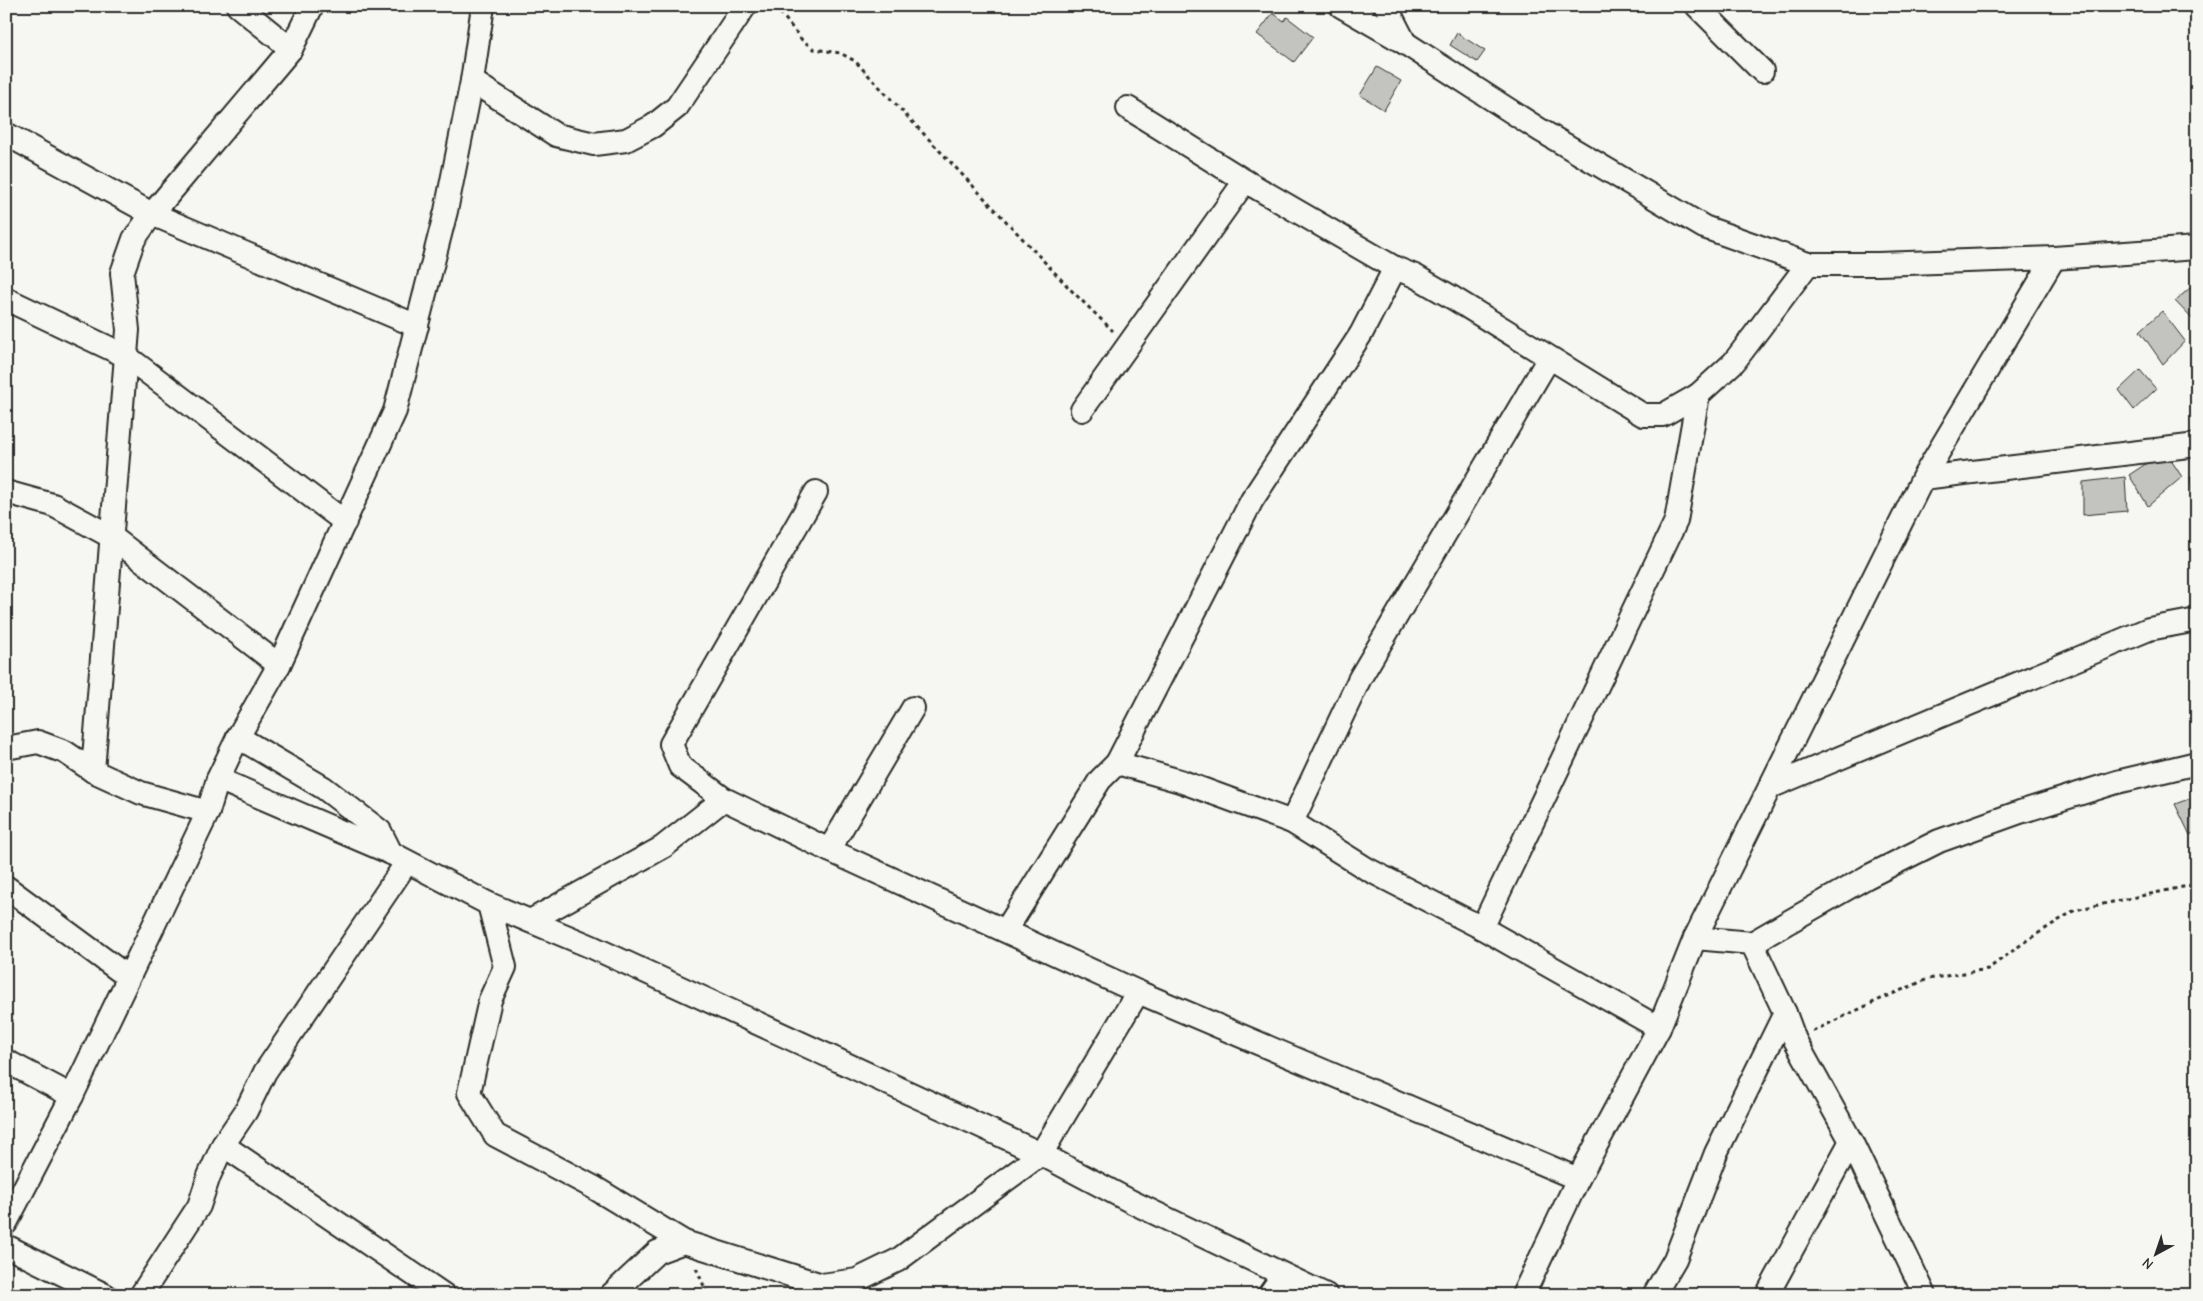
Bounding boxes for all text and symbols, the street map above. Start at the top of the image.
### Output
north arrow [2130,1228,2180,1278]
text: N [2139,1254,2157,1273]

